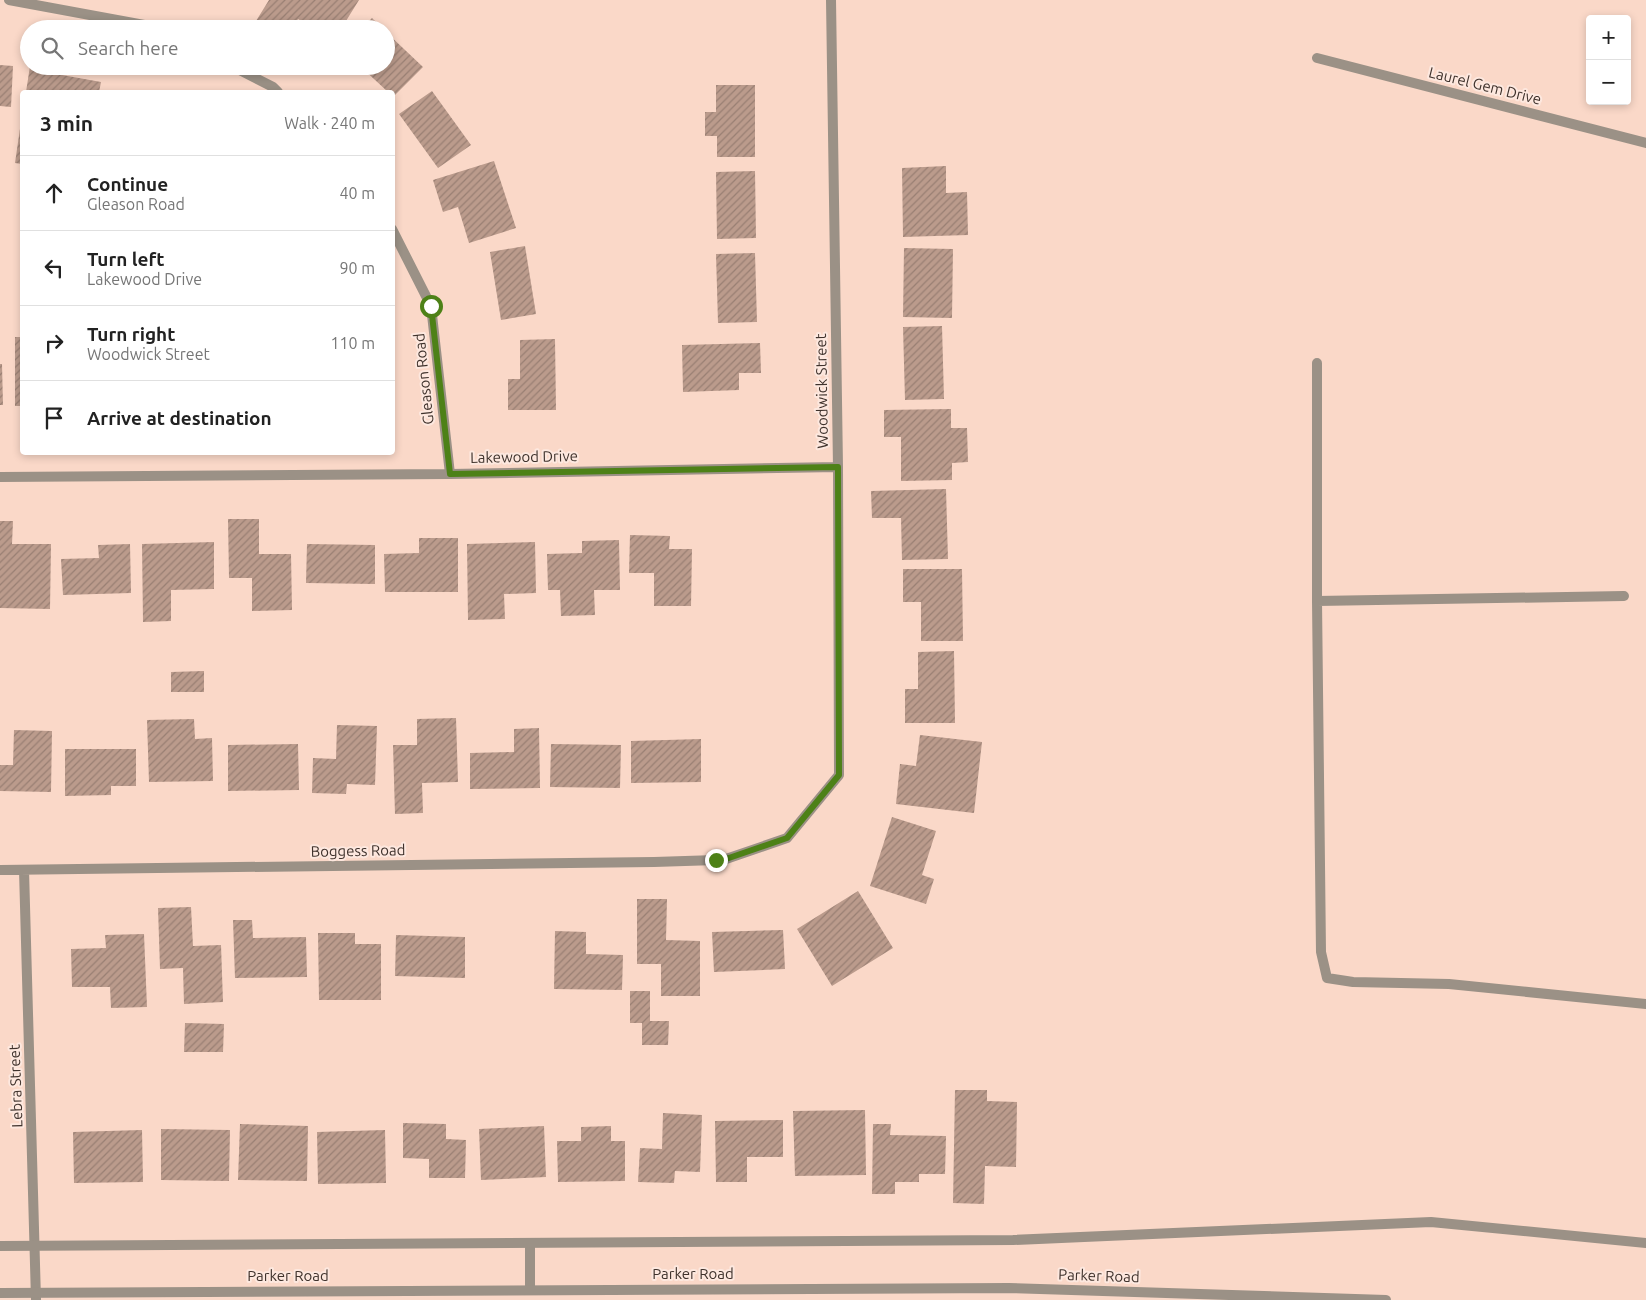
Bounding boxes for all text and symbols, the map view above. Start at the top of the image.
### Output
map controls [1586,15,1631,105]
button: + [1586,15,1631,60]
search box [20,20,395,75]
icon: search [38,34,66,62]
text: Search here [78,37,178,59]
button: − [1586,60,1631,105]
street label: Laurel Gem Drive [1427,63,1543,108]
text: 3 min [40,111,93,135]
text: Walk · 240 m [284,114,375,132]
text: Continue [87,173,168,195]
icon: ahead [40,179,68,207]
text: 40 m [339,184,375,202]
text: Gleason Road [87,195,185,213]
text: Turn left [87,248,165,270]
icon: left [40,254,68,282]
text: 90 m [339,259,375,277]
text: Lakewood Drive [87,270,202,288]
route start [420,295,443,318]
text: Turn right [87,323,175,345]
icon: right [40,329,68,357]
street label: Gleason Road [410,333,437,426]
street label: Woodwick Street [812,333,831,449]
text: 110 m [330,334,375,352]
text: Woodwick Street [87,345,210,363]
icon: arrive [40,404,68,432]
text: Arrive at destination [87,407,272,429]
street label: Lakewood Drive [470,447,578,466]
street label: Boggess Road [310,841,406,860]
route end [705,849,728,872]
street label: Lebra Street [6,1044,25,1128]
street label: Parker Road [652,1265,734,1282]
street label: Parker Road [1058,1266,1140,1285]
street label: Parker Road [247,1267,329,1284]

